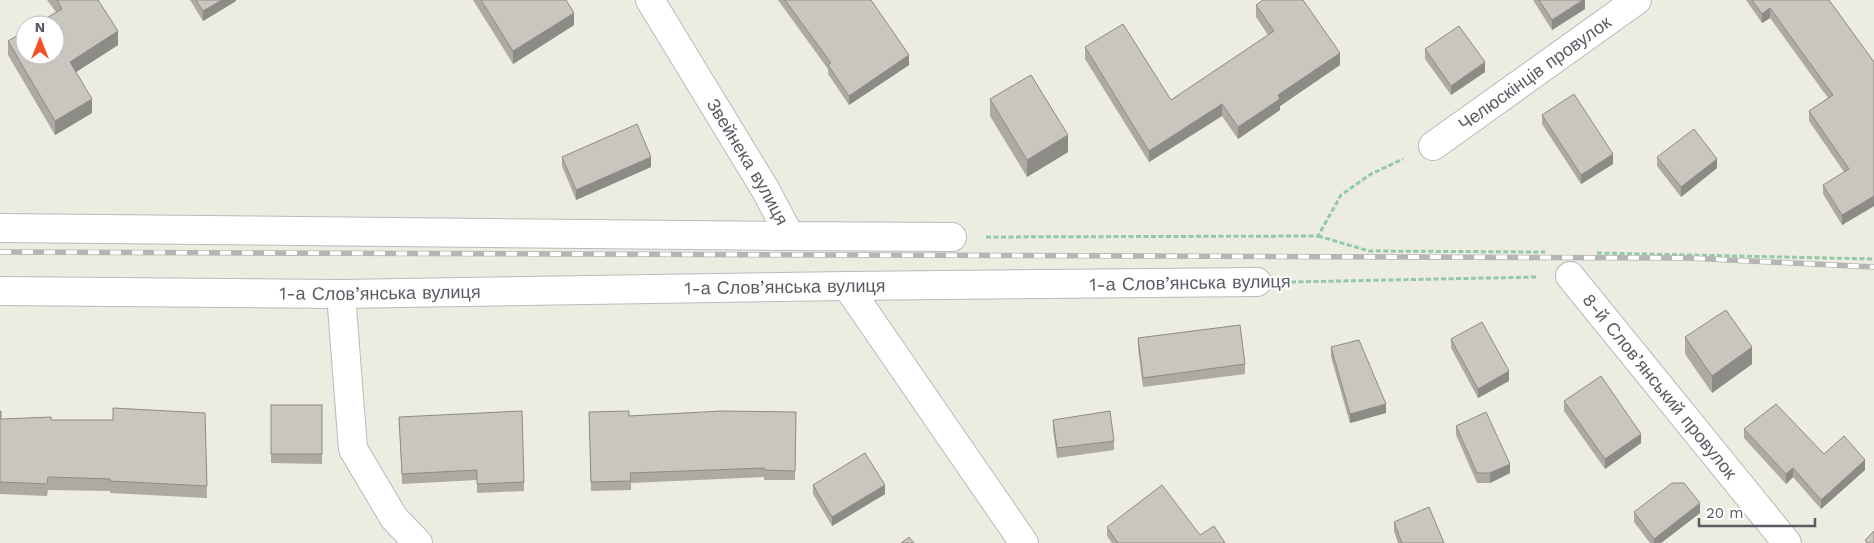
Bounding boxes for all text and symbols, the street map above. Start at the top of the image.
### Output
street label: Челюскінців провулок [1454,11,1615,134]
north arrow [15,15,65,65]
text: N [35,19,45,35]
street label: Звейнека вулиця [702,95,793,228]
street label: 1-а Слов’янська вулиця [1089,270,1291,295]
street label: 1-а Слов’янська вулиця [684,275,886,299]
street label: 1-а Слов’янська вулиця [279,281,481,304]
street label: 8-й Слов’янський провулок [1578,289,1742,483]
scale bar [1699,496,1815,528]
text: 20 m [1706,504,1744,522]

